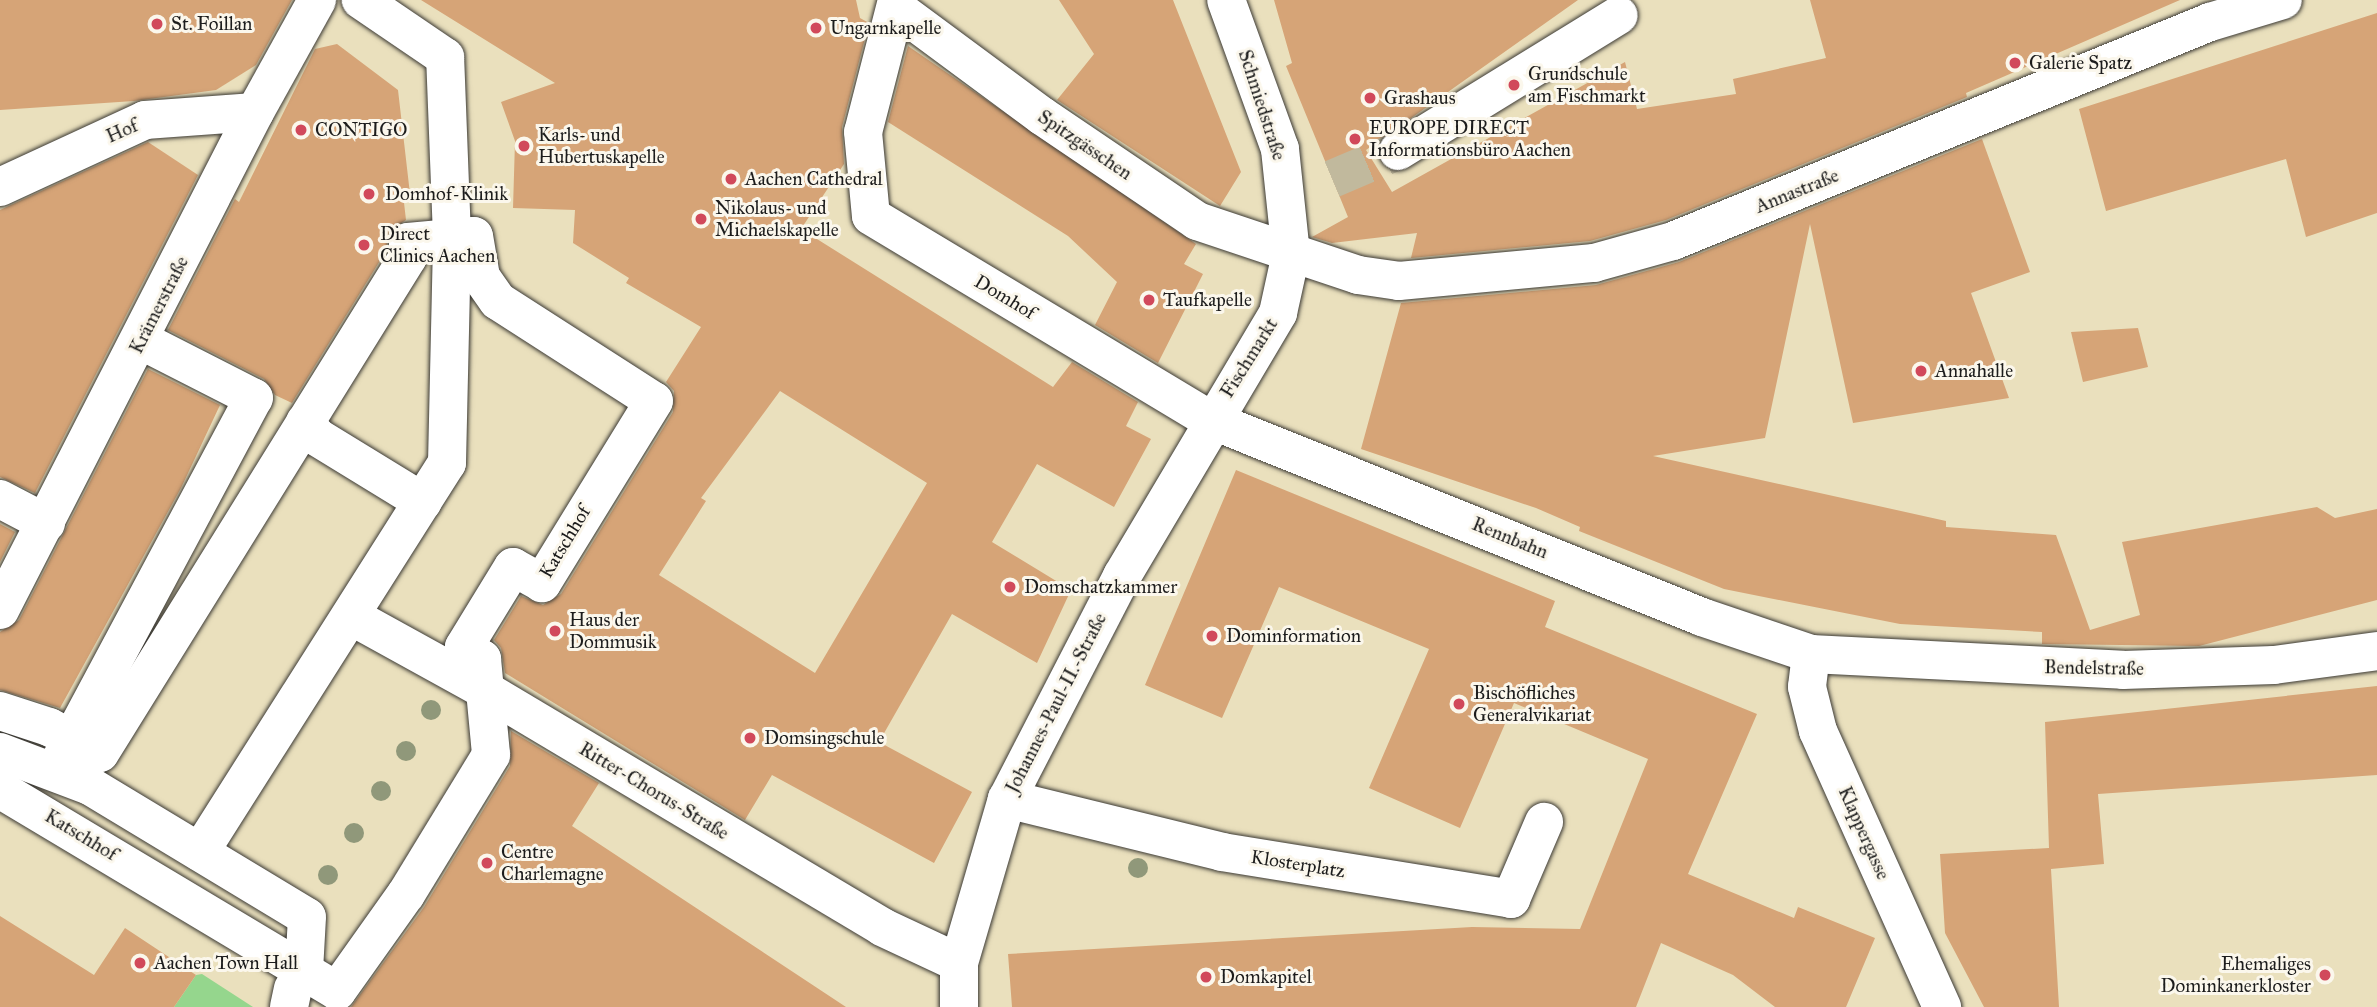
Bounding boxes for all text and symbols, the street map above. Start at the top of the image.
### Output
place label: St. Foillan [171,13,252,35]
marker: St. Foillan [149,16,165,32]
place label: Ungarnkapelle [830,17,942,39]
marker: Ungarnkapelle [808,20,824,36]
street label: Schmiedstraße [1233,47,1291,163]
place label: Galerie Spatz [2029,52,2132,74]
marker: Galerie Spatz [2007,55,2023,71]
place label: Grundschule am Fischmarkt [1528,63,1646,107]
marker: Grundschule am Fischmarkt [1506,77,1522,93]
place label: Grashaus [1384,87,1456,109]
marker: Grashaus [1362,90,1378,106]
street label: Spitzgässchen [1034,105,1136,185]
street label: Hof [103,114,141,148]
place label: EUROPE DIRECT Informationsbüro Aachen [1369,117,1571,161]
place label: CONTIGO [315,119,408,141]
marker: CONTIGO [293,122,309,138]
place label: Karls- und Hubertuskapelle [538,124,665,168]
marker: EUROPE DIRECT Informationsbüro Aachen [1347,131,1363,147]
marker: Karls- und Hubertuskapelle [516,138,532,154]
street label: Annastraße [1752,164,1842,218]
place label: Aachen Cathedral [745,168,883,190]
marker: Aachen Cathedral [723,171,739,187]
place label: Domhof-Klinik [385,183,508,205]
marker: Domhof-Klinik [359,184,379,204]
place label: Nikolaus- und Michaelskapelle [715,197,839,241]
marker: Nikolaus- und Michaelskapelle [693,211,709,227]
place label: Direct Clinics Aachen [380,223,495,267]
marker: Direct Clinics Aachen [354,235,374,255]
street label: Krämerstraße [125,253,193,357]
street label: Domhof [970,270,1040,324]
place label: Taufkapelle [1163,289,1252,311]
marker: Taufkapelle [1141,292,1157,308]
street label: Fischmarkt [1216,314,1282,402]
place label: Annahalle [1935,360,2013,382]
marker: Annahalle [1913,363,1929,379]
street label: Katschhof [535,502,595,582]
street label: Rennbahn [1469,512,1551,564]
place label: Domschatzkammer [1024,576,1177,598]
marker: Domschatzkammer [1002,579,1018,595]
place label: Haus der Dommusik [569,609,657,653]
street label: Johannes-Paul-II.-Straße [1001,609,1111,797]
marker: Haus der Dommusik [547,623,563,639]
place label: Dominformation [1226,625,1361,647]
marker: Dominformation [1204,628,1220,644]
street label: Bendelstraße [2044,656,2144,680]
place label: Bischöfliches Generalvikariat [1473,682,1591,726]
marker: Bischöfliches Generalvikariat [1451,696,1467,712]
place label: Domsingschule [764,727,884,749]
marker: Domsingschule [742,730,758,746]
street label: Ritter-Chorus-Straße [575,737,733,845]
street label: Klappergasse [1833,783,1895,883]
street label: Katschhof [41,805,121,865]
place label: Centre Charlemagne [501,841,604,885]
street label: Klosterplatz [1249,845,1347,883]
marker: Centre Charlemagne [479,855,495,871]
place label: Aachen Town Hall [154,952,298,974]
place label: Ehemaliges Dominkanerkloster [2161,953,2311,997]
marker: Aachen Town Hall [132,955,148,971]
place label: Domkapitel [1220,966,1312,988]
marker: Ehemaliges Dominkanerkloster [2317,967,2333,983]
marker: Domkapitel [1198,969,1214,985]

